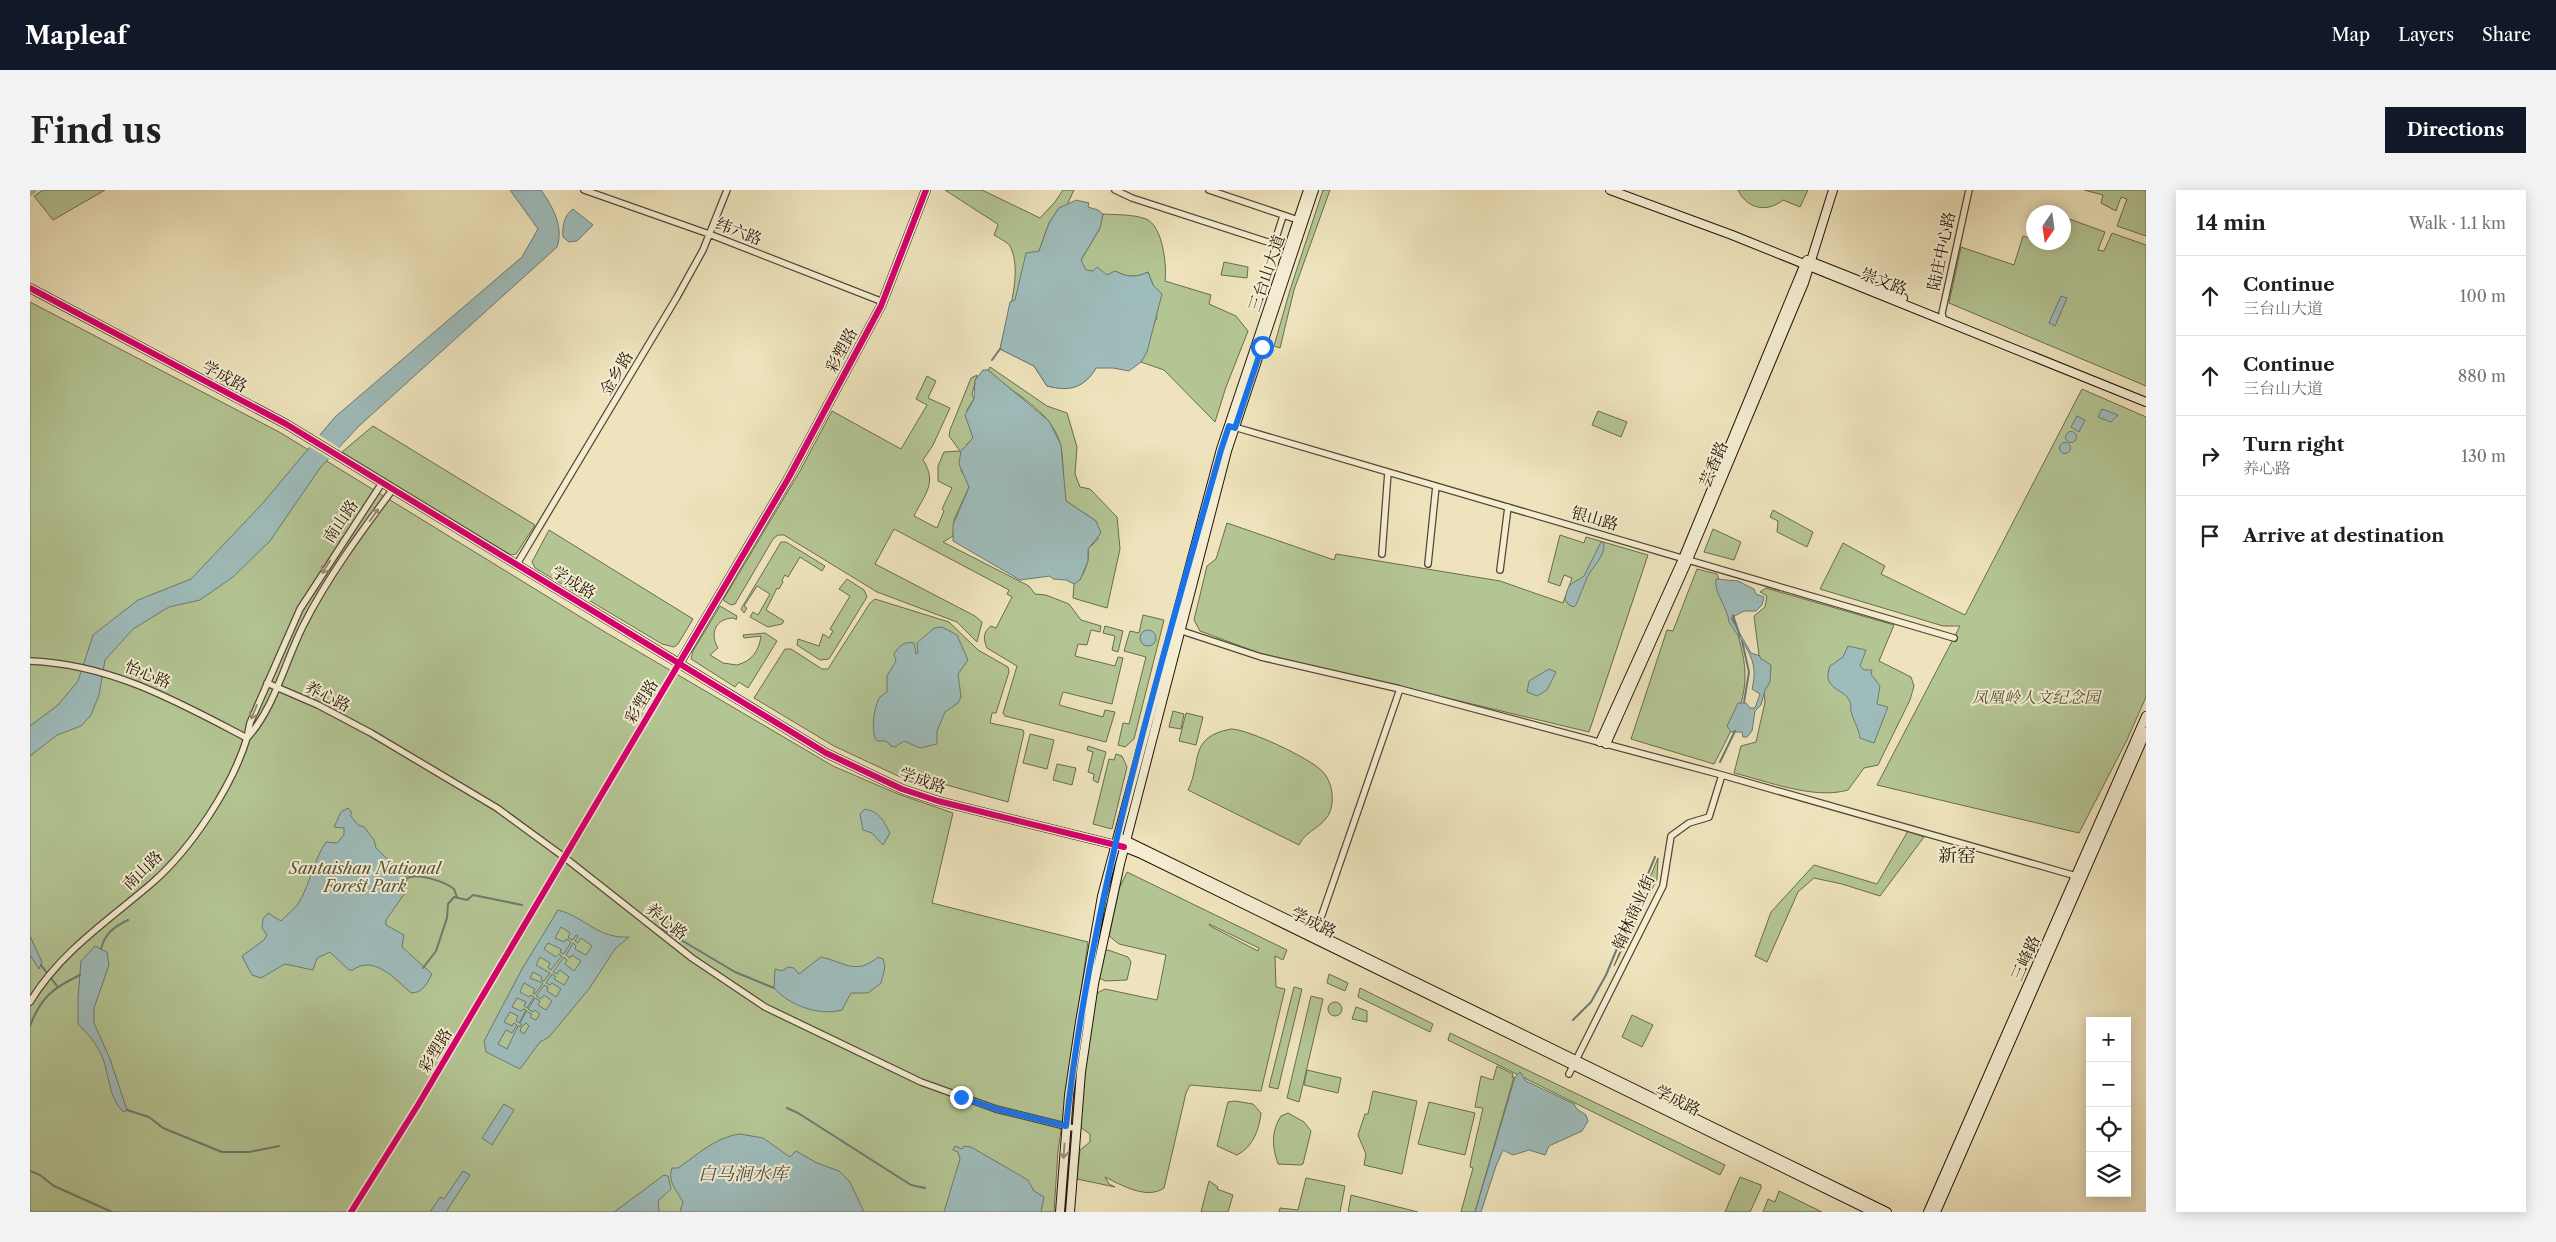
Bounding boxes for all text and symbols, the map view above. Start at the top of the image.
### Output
text: Mapleaf [25,21,127,50]
text: Map [2332,24,2370,46]
text: Layers [2398,24,2454,46]
text: Share [2482,24,2531,46]
button: Directions [2385,107,2526,153]
text: Find us [30,109,162,152]
north arrow [2026,205,2071,250]
street label: 陆庄中心路 [1923,210,1959,292]
text: 14 min [2196,210,2266,235]
street label: 纬六路 [713,213,765,249]
text: Walk · 1.1 km [2409,213,2506,233]
street label: 三台山大道 [1244,232,1288,314]
street label: 崇文路 [1858,263,1910,299]
text: Continue [2243,273,2335,296]
icon: ahead [2196,282,2224,310]
text: 100 m [2460,286,2506,306]
text: 三台山大道 [2243,298,2323,318]
street label: 彩塑路 [821,324,861,376]
route start [1251,336,1274,359]
street label: 金乡路 [595,347,637,399]
text: Continue [2243,353,2335,376]
street label: 学成路 [199,356,251,396]
icon: ahead [2196,362,2224,390]
text: 880 m [2458,366,2506,386]
text: 三台山大道 [2243,378,2323,398]
text: Turn right [2243,433,2344,456]
street label: 芸香路 [1694,438,1732,490]
icon: right [2196,442,2224,470]
text: 130 m [2461,446,2506,466]
text: 养心路 [2243,458,2291,478]
street label: 南山路 [318,496,362,546]
street label: 银山路 [1569,502,1621,534]
one-way arrow [369,508,379,522]
icon: arrive [2196,522,2224,550]
text: Arrive at destination [2243,524,2444,547]
one-way arrow [321,560,331,574]
street label: 学成路 [548,561,600,603]
street label: 怡心路 [122,656,174,692]
street label: 彩塑路 [620,675,662,727]
street label: 养心路 [302,676,354,716]
park label: 凤凰岭人文纪念园 [1972,687,2103,707]
one-way arrow [249,704,258,719]
street label: 学成路 [897,763,949,797]
district label: 新窑 [1938,844,1976,867]
street label: 南山路 [118,846,166,894]
park label: Santaishan National Forest Park [288,858,443,896]
street label: 翰林商业街 [1608,871,1658,953]
street label: 养心路 [642,898,692,944]
street label: 学成路 [1288,902,1340,942]
street label: 三峰路 [2006,932,2044,984]
map controls [2086,1017,2131,1197]
button: + [2086,1017,2131,1062]
street label: 彩塑路 [414,1024,456,1076]
button: − [2086,1062,2131,1107]
street label: 学成路 [1652,1080,1704,1120]
route end [950,1086,973,1109]
button: locate [2086,1107,2131,1152]
one-way arrow [1059,1143,1068,1159]
button: layers [2086,1152,2131,1197]
water label: 白马涧水库 [698,1163,791,1185]

